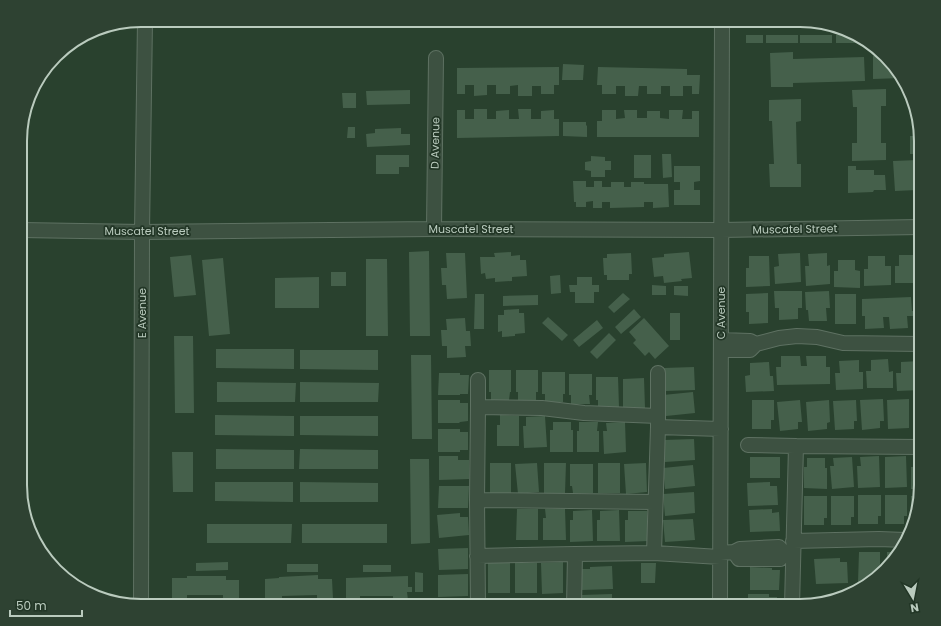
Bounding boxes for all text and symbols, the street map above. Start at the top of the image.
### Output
street label: D Avenue [427,117,443,169]
street label: Muscatel Street [752,220,838,238]
street label: Muscatel Street [428,221,514,237]
street label: Muscatel Street [104,223,190,239]
street label: C Avenue [713,286,729,339]
street label: E Avenue [134,288,150,338]
north arrow [893,578,933,618]
scale bar [10,592,82,618]
text: 50 m [16,597,47,614]
text: N [909,599,920,616]

